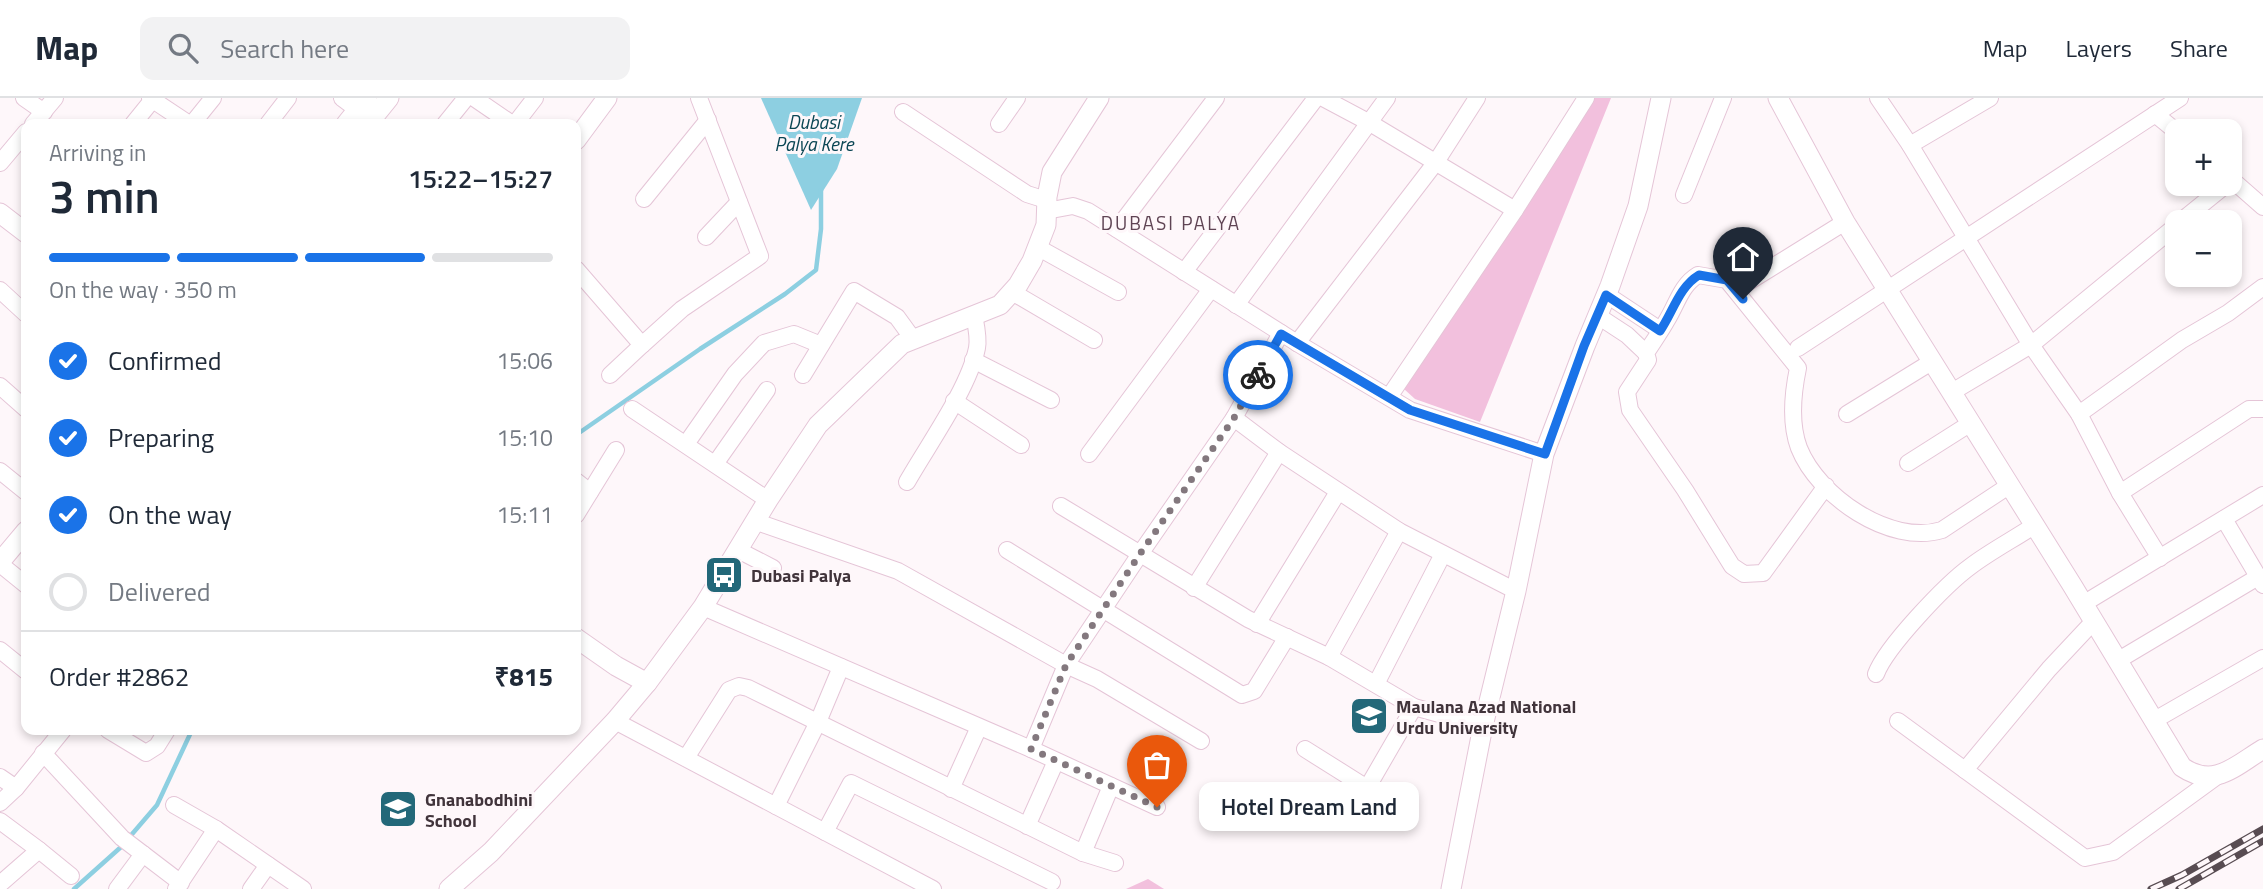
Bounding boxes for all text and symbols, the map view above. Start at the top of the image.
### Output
search box [140,17,630,80]
text: Map [35,23,98,73]
icon: search [164,29,202,67]
text: Search here [220,29,349,68]
text: Map [1983,30,2028,66]
text: Layers [2066,30,2132,66]
text: Share [2170,30,2228,66]
water label: Dubasi Palya Kere [775,107,855,158]
map controls [2165,119,2242,287]
button: + [2165,119,2242,196]
text: Arriving in [49,135,146,170]
text: 15:22–15:27 [408,159,553,198]
text: 3 min [49,161,160,231]
district label: DUBASI PALYA [1101,208,1241,237]
button: − [2165,210,2242,287]
pin [1713,227,1773,299]
icon: home [1724,238,1762,276]
text: On the way · 350 m [49,272,237,307]
courier [1223,340,1293,410]
text: Confirmed [108,341,222,380]
icon: check [49,342,87,380]
text: 15:06 [496,343,553,378]
icon: bike [1239,356,1277,394]
text: Preparing [108,418,214,457]
icon: check [49,419,87,457]
text: 15:10 [496,420,553,455]
text: On the way [108,495,232,534]
icon: check [49,496,87,534]
text: 15:11 [496,497,553,532]
bus stop icon: Dubasi Palya [703,554,745,596]
place label: Dubasi Palya [751,562,851,589]
text: Delivered [108,572,211,611]
text: Order #2862 [49,657,189,696]
text: ₹815 [494,657,553,696]
place label: Maulana Azad National Urdu University [1396,693,1576,741]
school or university icon: Maulana Azad National Urdu University [1348,695,1390,737]
pin [1127,735,1187,807]
icon: bag [1138,746,1176,784]
callout: Hotel Dream Land [1199,782,1420,832]
place label: Gnanabodhini School [425,786,533,834]
school or university icon: Gnanabodhini School [377,788,419,830]
text: Hotel Dream Land [1221,789,1397,824]

